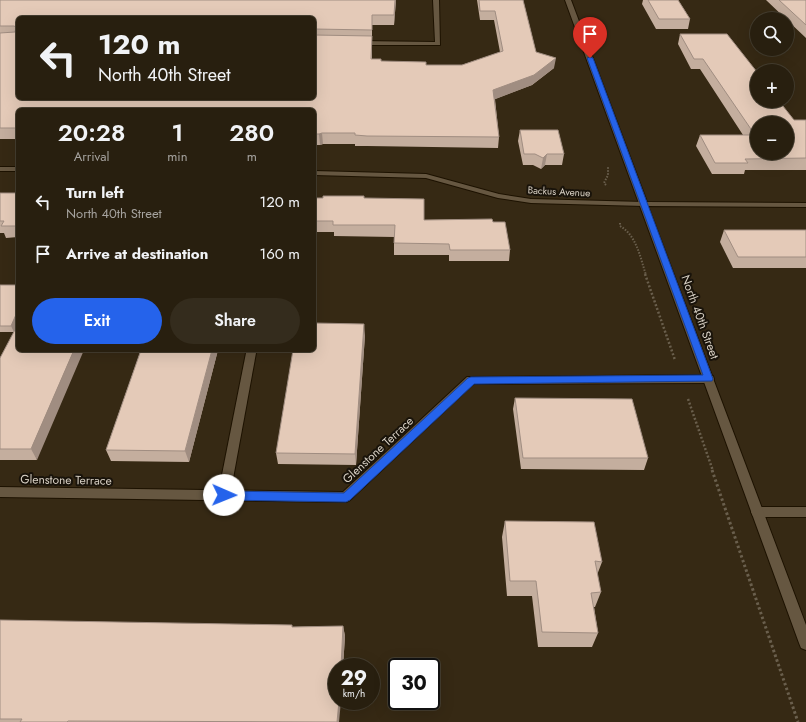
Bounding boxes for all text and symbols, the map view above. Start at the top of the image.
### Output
map controls [750,12,794,160]
button: search [750,12,794,56]
pin [573,17,607,58]
icon: arrive [579,23,601,45]
text: 120 m [98,24,181,65]
icon: left [32,32,84,84]
text: North 40th Street [98,62,231,88]
button: + [750,64,794,108]
text: 20:28 [58,115,125,150]
text: 1 [171,115,183,150]
text: 280 [229,115,274,150]
button: − [750,116,794,160]
text: Arrival [74,147,109,166]
text: min [167,147,188,166]
text: m [247,147,257,166]
text: Turn left [66,182,124,204]
street label: Backus Avenue [527,182,591,201]
icon: left [32,191,54,213]
text: 120 m [260,191,300,213]
text: North 40th Street [66,204,162,223]
icon: arrive [32,243,54,265]
text: Arrive at destination [66,243,208,265]
text: 160 m [259,243,300,265]
street label: North 40th Street [676,272,724,362]
button: Exit [32,298,162,344]
button: Share [170,298,300,344]
street label: Glenstone Terrace [338,412,418,488]
street label: Glenstone Terrace [20,470,112,490]
position arrow [203,474,245,516]
speed limit sign: 30 [388,658,440,710]
text: 29 [341,664,367,693]
text: km/h [343,686,365,701]

